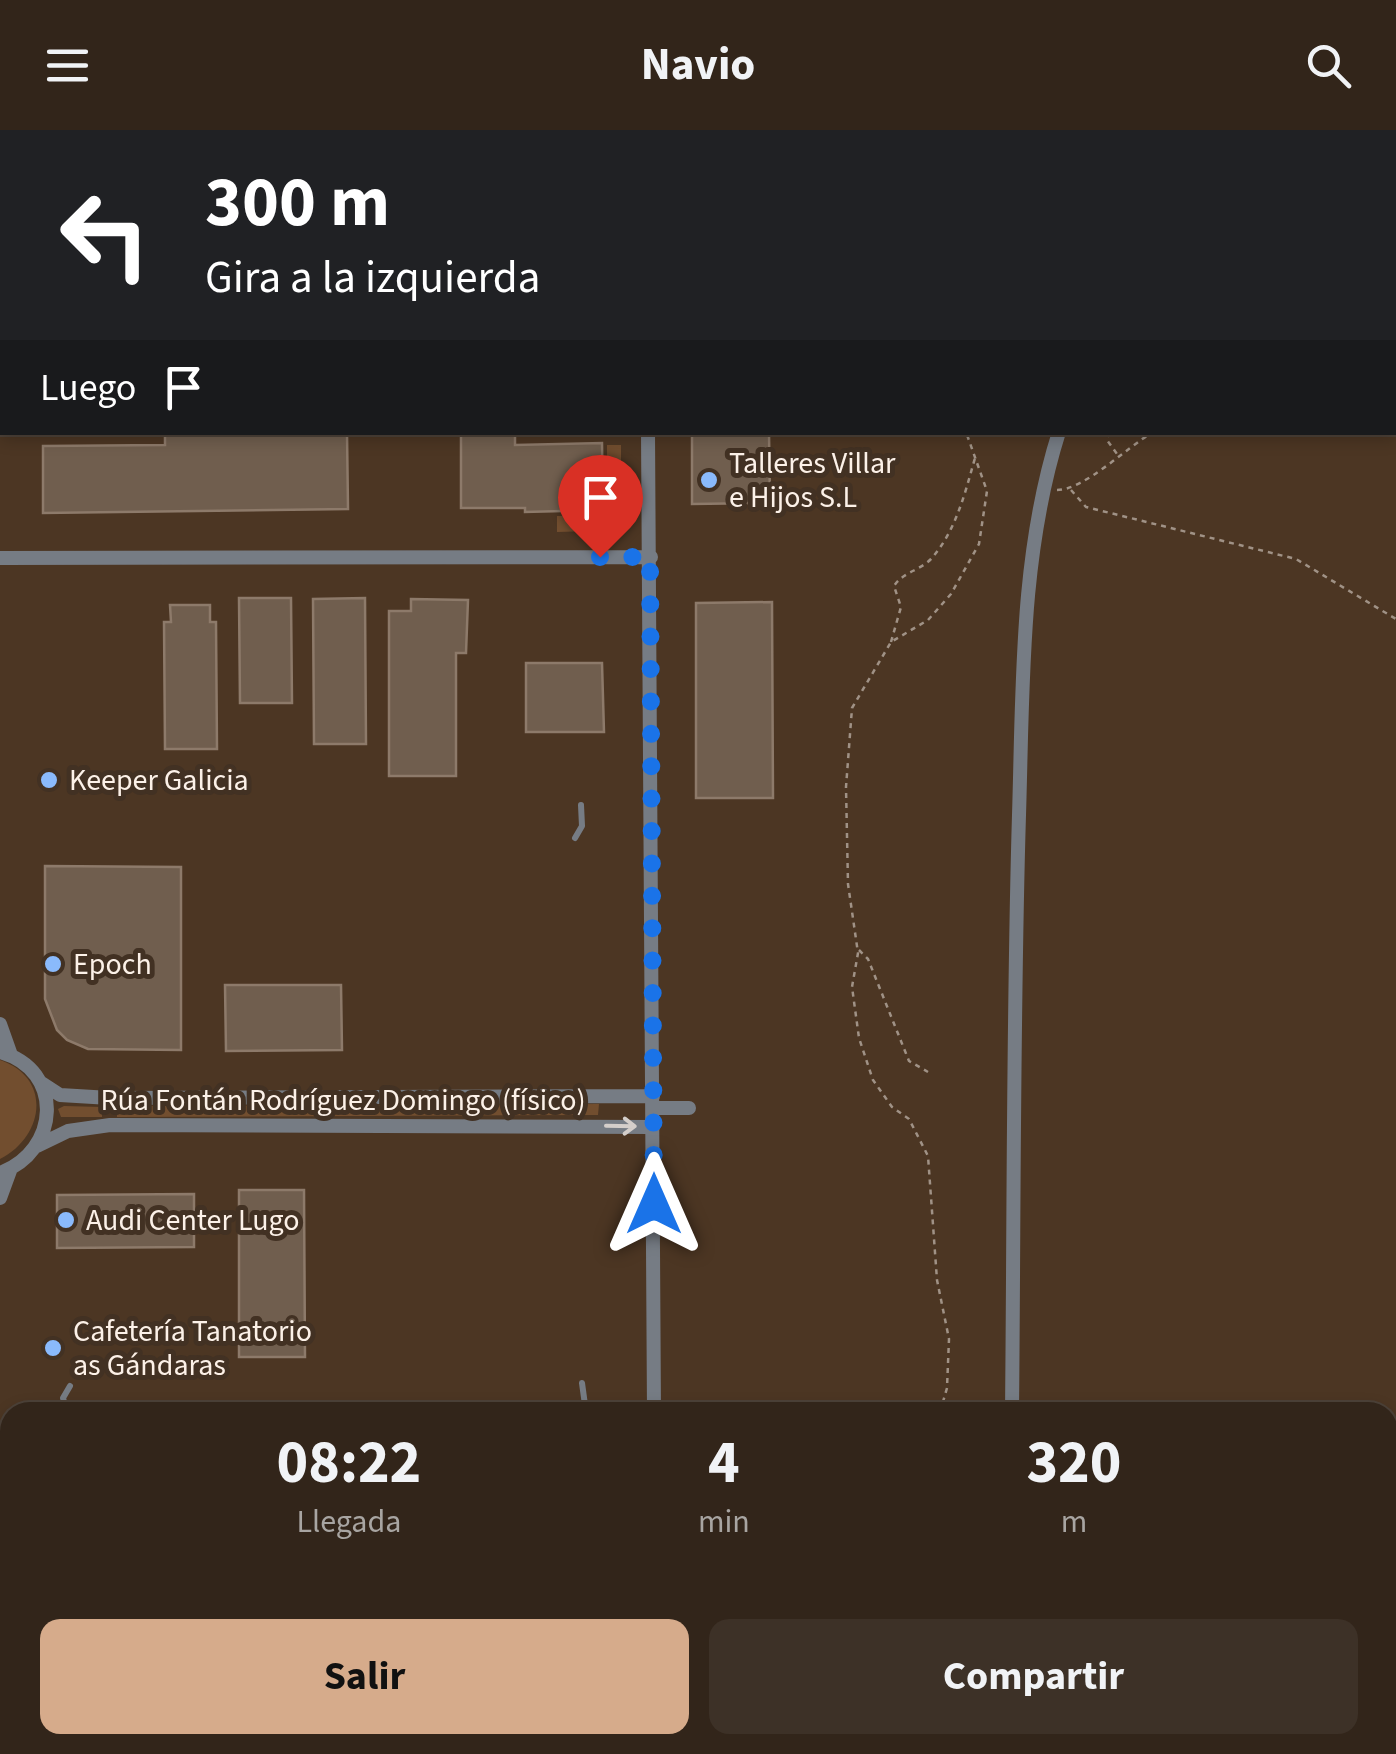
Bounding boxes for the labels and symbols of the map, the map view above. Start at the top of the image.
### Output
place label: Talleres Villar e Hijos S.L [729,442,896,519]
pin [558,455,643,558]
marker: Talleres Villar e Hijos S.L [698,469,720,491]
place label: Keeper Galicia [69,759,249,802]
marker: Keeper Galicia [38,769,60,791]
place label: Epoch [73,943,152,986]
marker: Epoch [42,953,64,975]
street label: Rúa Fontán Rodríguez Domingo (físico) [100,1079,586,1122]
one-way arrow [604,1117,636,1136]
position arrow [602,1152,706,1256]
place label: Audi Center Lugo [86,1199,299,1242]
marker: Audi Center Lugo [55,1209,77,1231]
place label: Cafetería Tanatorio as Gándaras [73,1310,312,1387]
marker: Cafetería Tanatorio as Gándaras [42,1337,64,1359]

